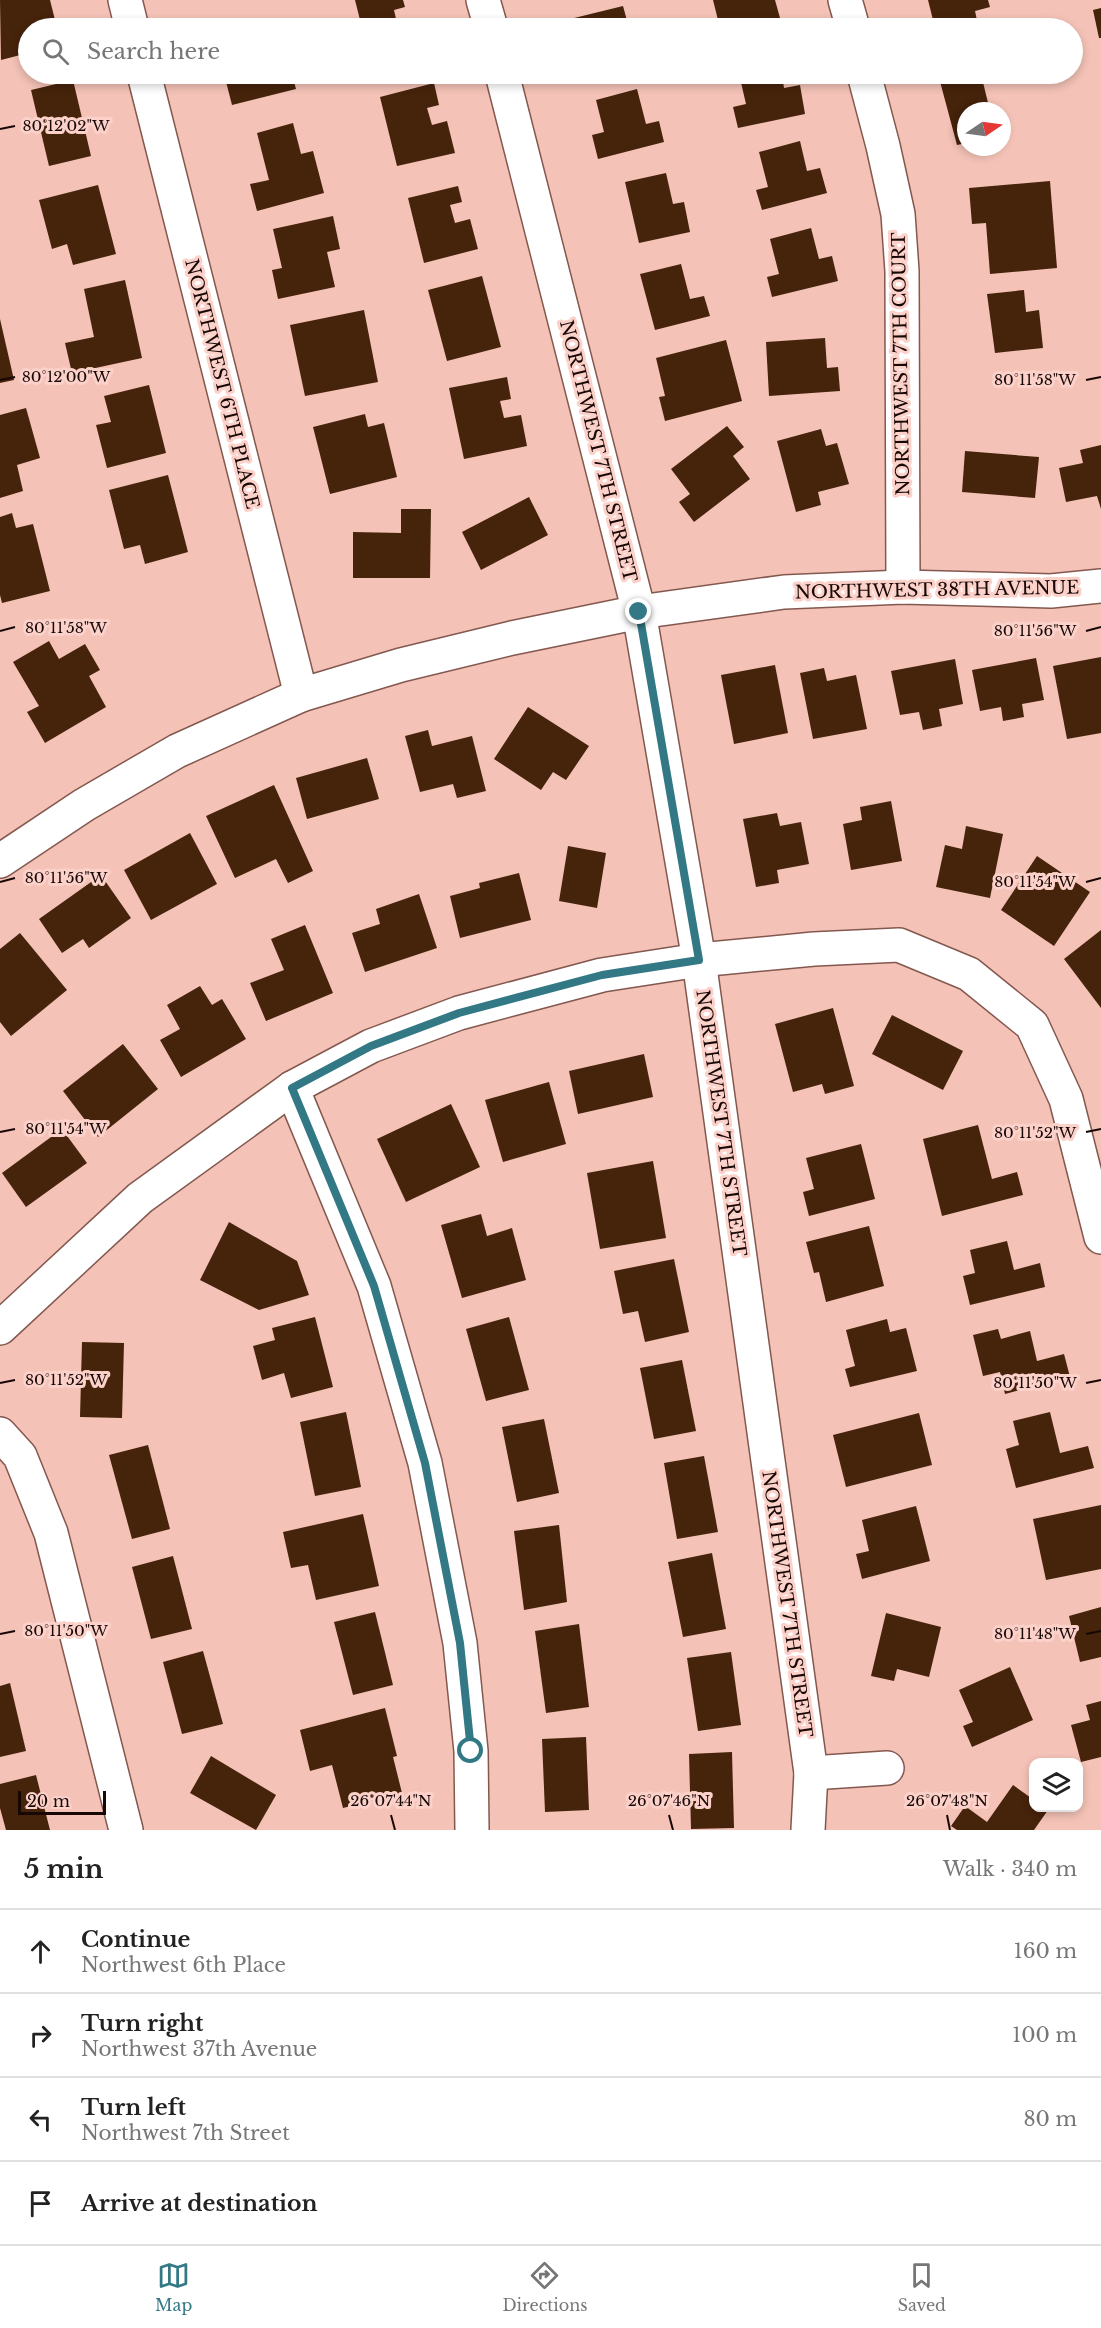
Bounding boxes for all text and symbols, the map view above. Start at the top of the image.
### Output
search box [18,18,1083,84]
icon: search [39,35,72,68]
text: Search here [87,38,220,65]
north arrow [957,102,1011,156]
text: 80°12'02"W [22,116,110,135]
street label: NORTHWEST 7TH COURT [888,232,914,496]
street label: NORTHWEST 6TH PLACE [180,257,264,511]
street label: NORTHWEST 7TH STREET [555,318,641,585]
text: 80°12'00"W [22,367,111,386]
text: 80°11'58"W [994,370,1076,389]
street label: NORTHWEST 38TH AVENUE [795,577,1079,603]
route end [625,598,651,624]
text: 80°11'58"W [25,618,107,637]
text: 80°11'56"W [994,621,1077,640]
text: 80°11'56"W [25,868,108,887]
text: 80°11'54"W [994,872,1076,891]
street label: NORTHWEST 7TH STREET [691,988,751,1258]
text: 80°11'54"W [25,1119,107,1138]
text: 80°11'52"W [994,1123,1076,1142]
text: 80°11'52"W [25,1370,107,1389]
text: 80°11'50"W [993,1373,1077,1392]
street label: NORTHWEST 7TH STREET [757,1469,817,1739]
text: 80°11'50"W [24,1621,108,1640]
text: 80°11'48"W [994,1624,1076,1643]
route start [457,1737,483,1763]
map controls [1029,1758,1083,1812]
button: layers [1029,1758,1083,1812]
scale bar [18,1788,106,1816]
text: 20 m [27,1791,70,1811]
text: 26°07'44"N [350,1791,432,1810]
text: 26°07'46"N [628,1791,710,1810]
text: 26°07'48"N [906,1791,988,1810]
text: 5 min [24,1853,103,1885]
text: Walk · 340 m [943,1857,1077,1881]
text: Continue [81,1926,190,1953]
icon: ahead [24,1935,57,1968]
text: 160 m [1014,1939,1077,1963]
text: Northwest 6th Place [81,1953,286,1977]
text: Turn right [81,2010,203,2037]
icon: right [24,2019,57,2052]
text: 100 m [1012,2023,1077,2047]
text: Northwest 37th Avenue [81,2037,317,2061]
text: Turn left [81,2094,186,2121]
icon: left [24,2103,57,2136]
text: 80 m [1023,2107,1077,2131]
text: Northwest 7th Street [81,2121,290,2145]
icon: arrive [24,2187,57,2220]
text: Arrive at destination [81,2190,318,2217]
tab: Map [155,2259,192,2315]
tab: Directions [502,2259,587,2315]
tab: Saved [898,2259,946,2315]

